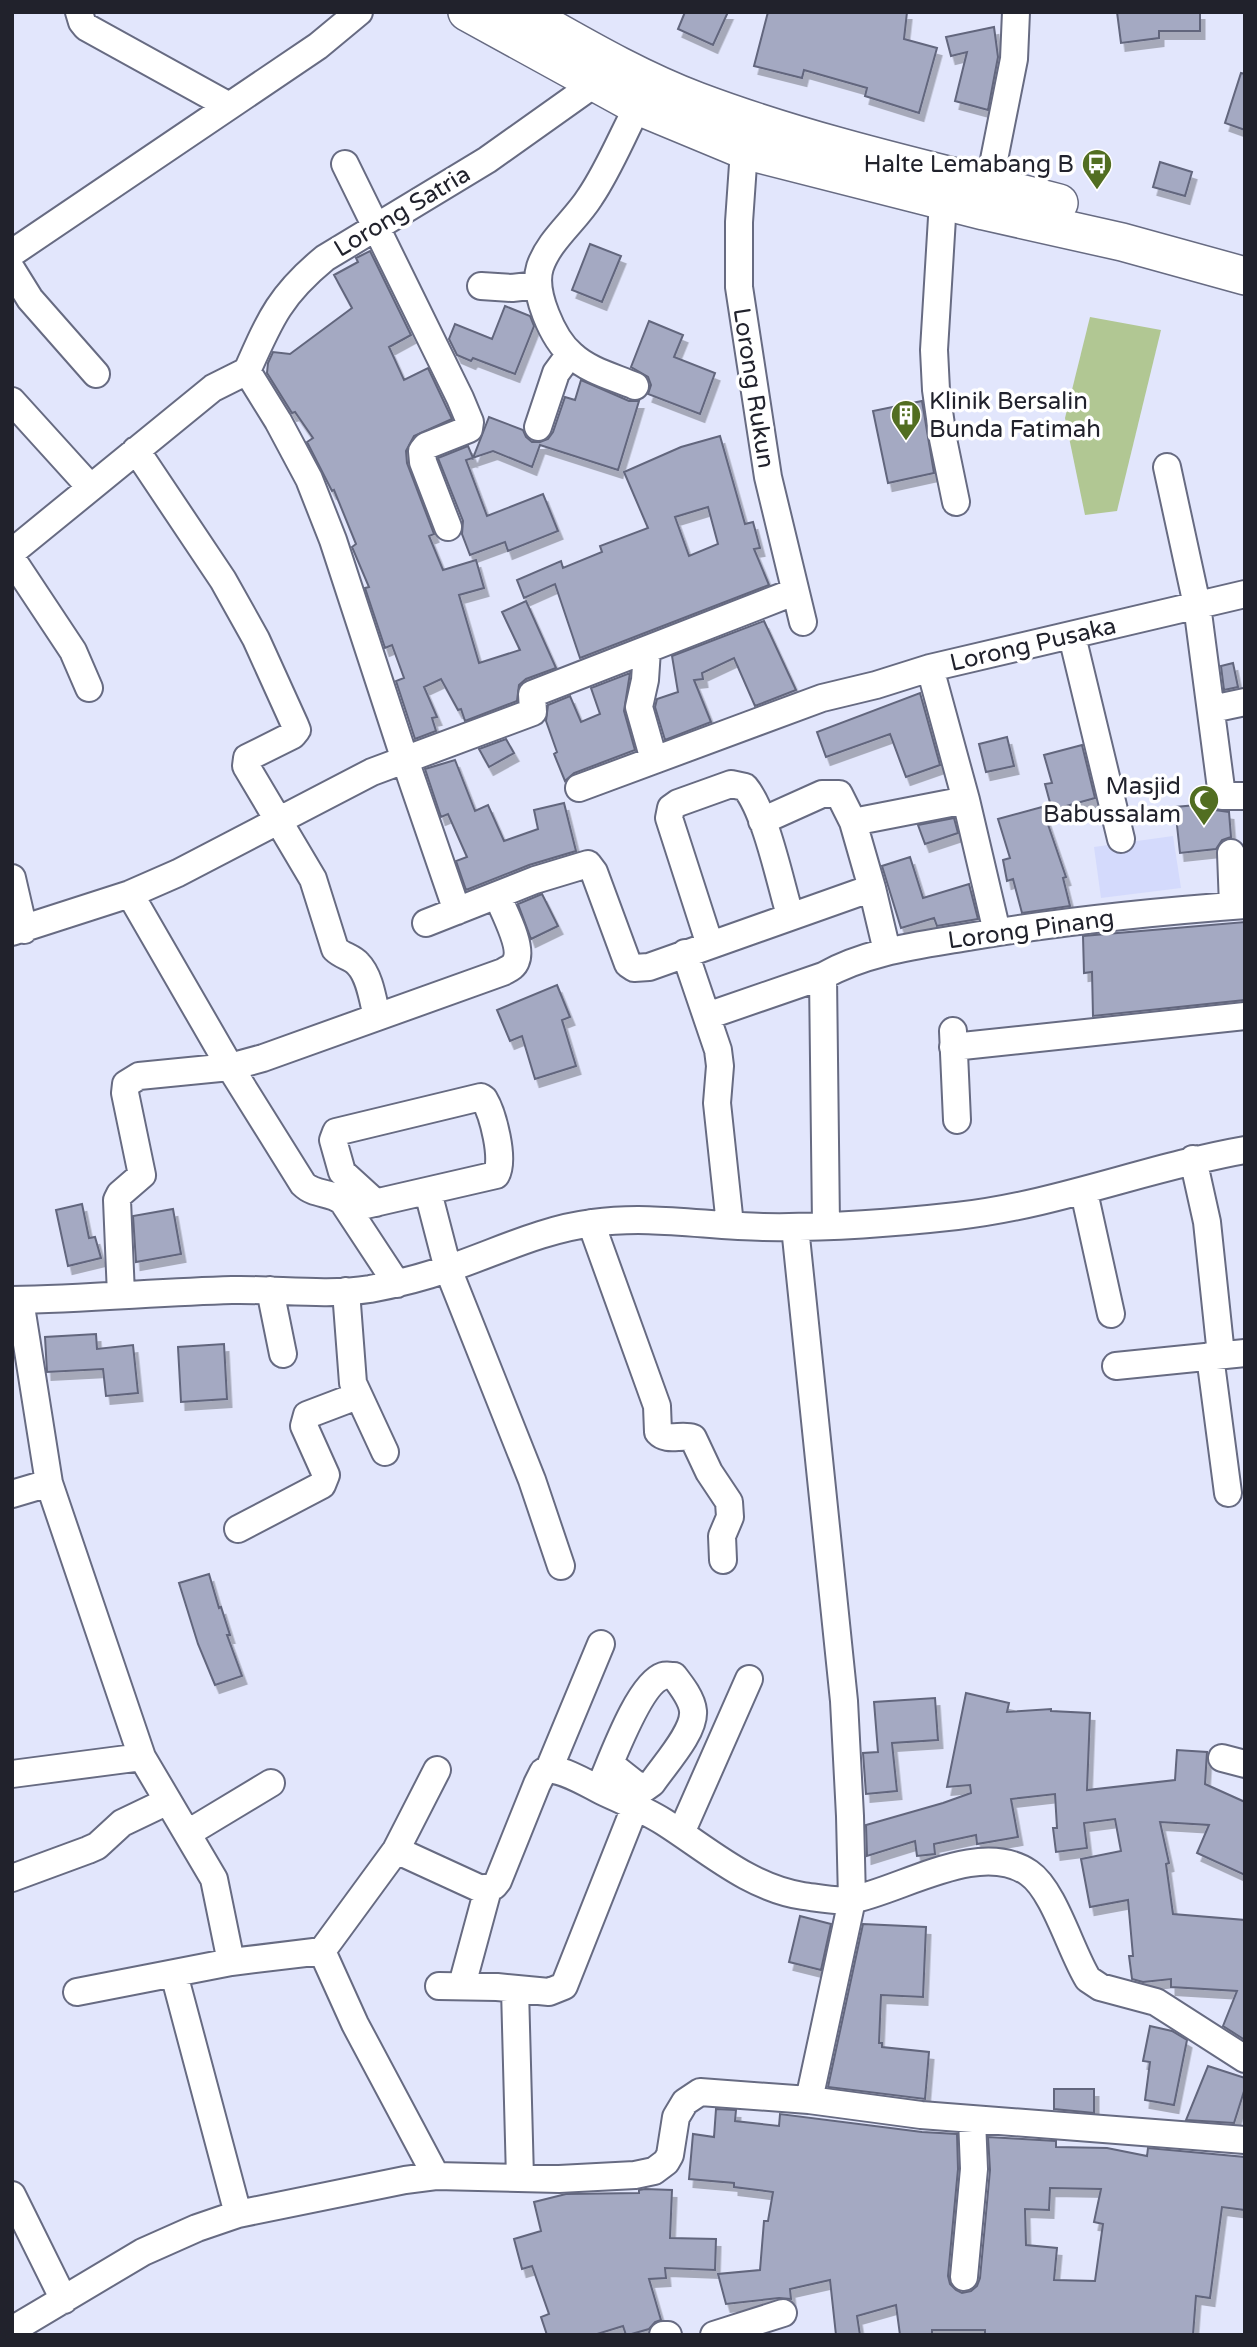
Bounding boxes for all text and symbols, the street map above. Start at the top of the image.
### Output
bus stop icon: Halte Lemabang B [1080,147,1114,191]
place label: Halte Lemabang B [863,150,1074,179]
street label: Lorong Satria [329,159,476,263]
street label: Lorong Rukun [727,306,780,470]
place label: Klinik Bersalin Bunda Fatimah [929,387,1101,444]
building icon: Klinik Bersalin Bunda Fatimah [889,398,923,442]
street label: Lorong Pusaka [947,611,1119,678]
place label: Masjid Babussalam [1043,772,1181,829]
mosque icon: Masjid Babussalam [1187,783,1221,827]
street label: Lorong Pinang [946,903,1116,956]

